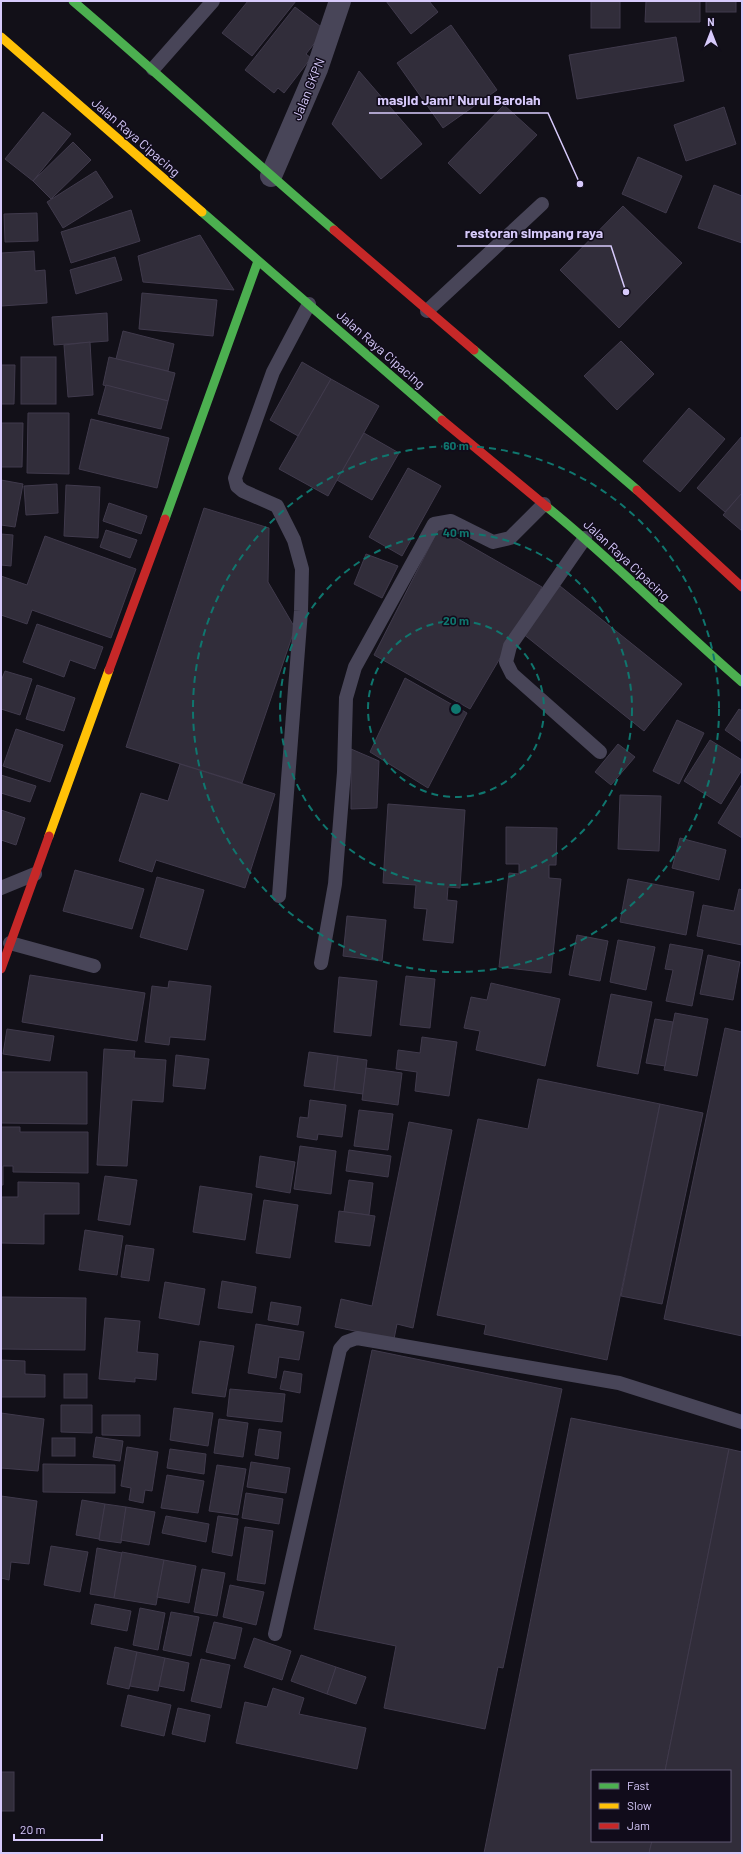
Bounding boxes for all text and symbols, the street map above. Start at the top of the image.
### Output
north arrow [691,12,731,52]
text: N [707,15,715,28]
street label: Jalan GKPN [288,56,328,122]
callout: masjid Jami' Nurul Barolah [369,87,548,113]
text: masjid Jami' Nurul Barolah [377,91,541,108]
street label: Jalan Raya Cipacing [88,94,184,180]
callout: restoran simpang raya [457,220,611,246]
text: restoran simpang raya [465,224,603,241]
street label: Jalan Raya Cipacing [333,306,429,392]
text: 60 m [443,438,469,452]
street label: Jalan Raya Cipacing [581,516,673,604]
text: 40 m [443,525,469,539]
text: 20 m [443,613,469,627]
centre of rings [449,702,463,716]
legend [591,1770,731,1842]
text: Fast [627,1778,650,1792]
text: Slow [627,1798,652,1812]
scale bar [14,1816,102,1842]
text: Jam [627,1818,650,1832]
text: 20 m [20,1822,46,1836]

